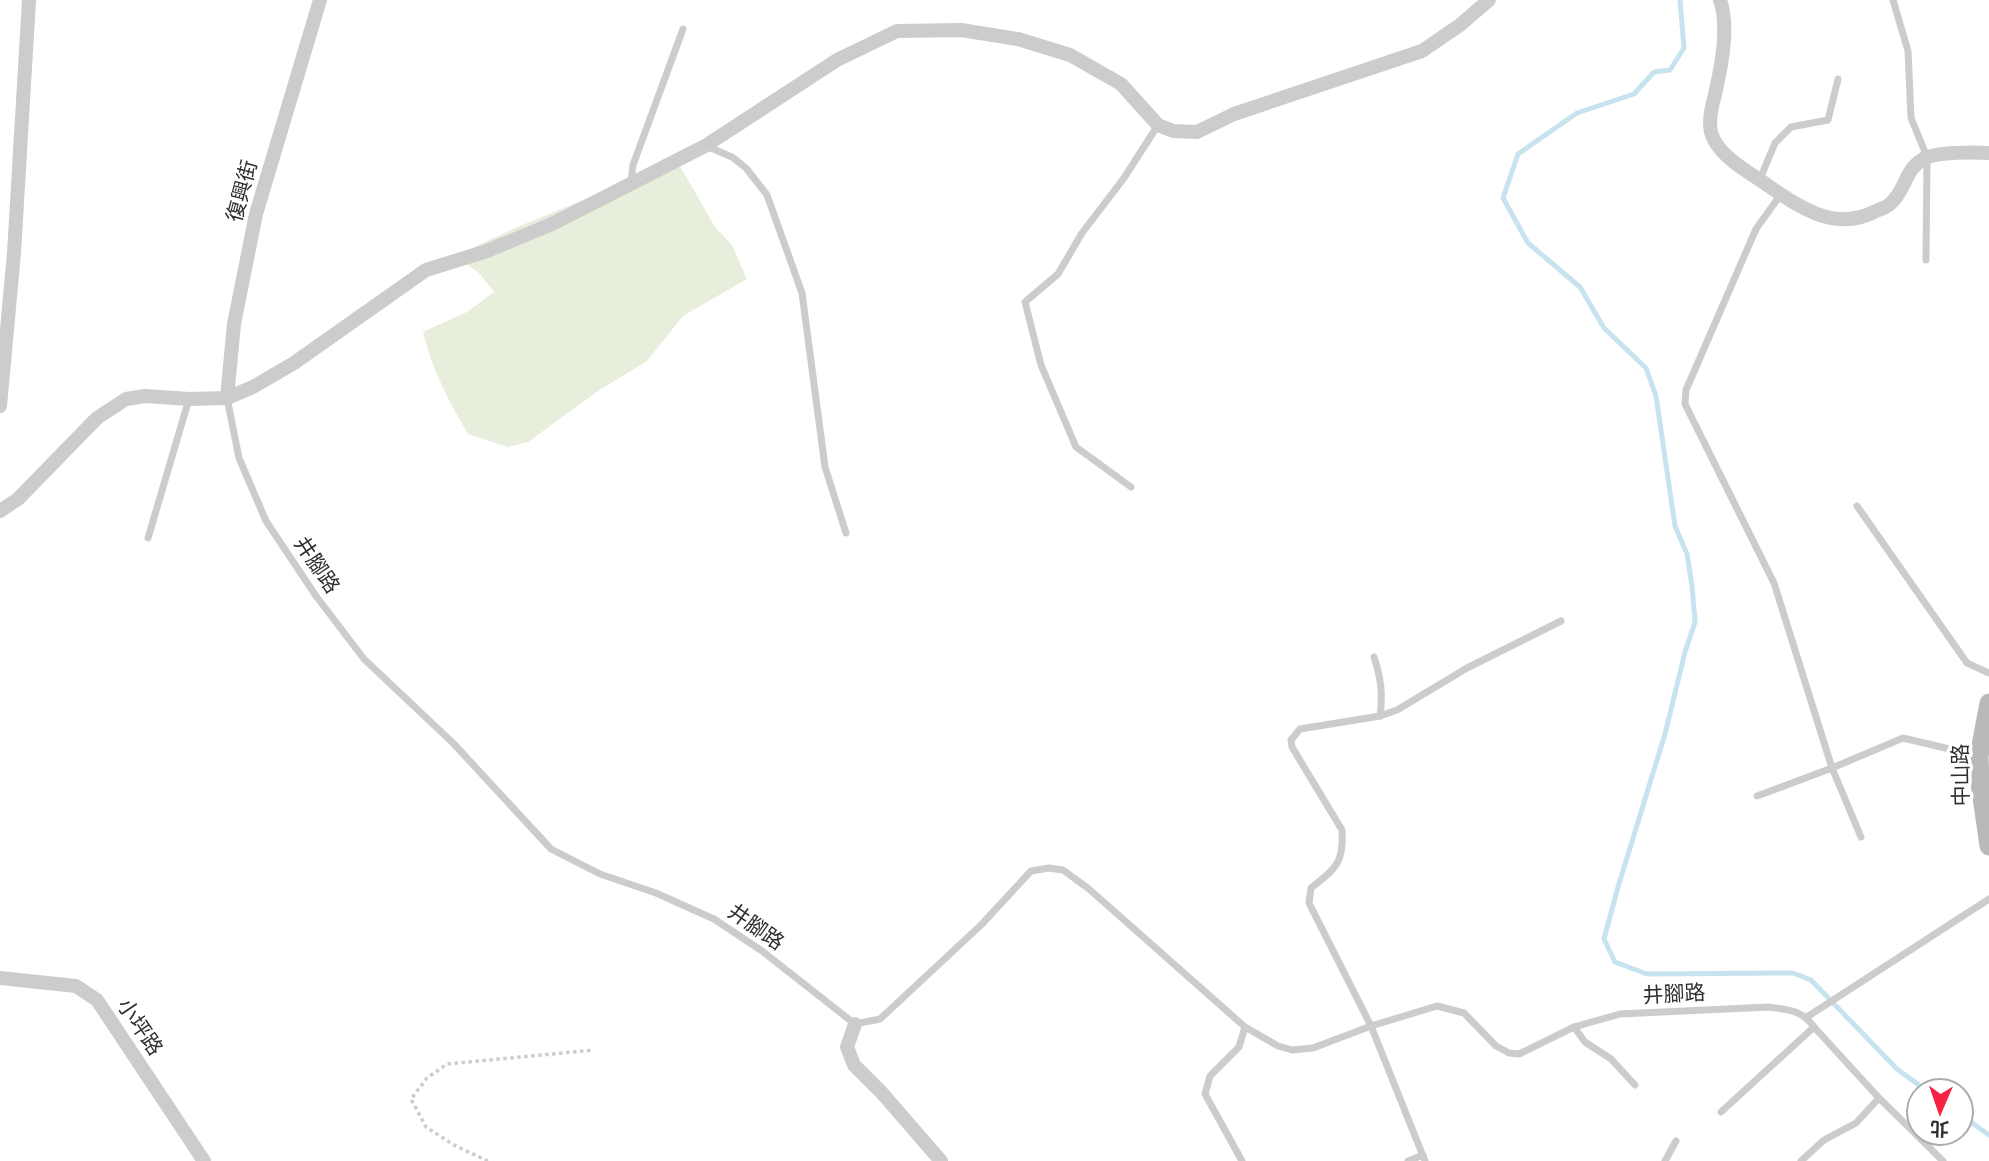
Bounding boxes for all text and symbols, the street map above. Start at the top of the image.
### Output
street label: 復興街 [221,157,262,225]
street label: 井腳路 [289,532,345,598]
street label: 中山路 [1947,743,1974,807]
street label: 井腳路 [723,898,789,955]
street label: 井腳路 [1642,979,1706,1008]
street label: 小坪路 [112,994,168,1060]
north arrow [1905,1077,1975,1147]
text: 北 [1930,1118,1949,1140]

